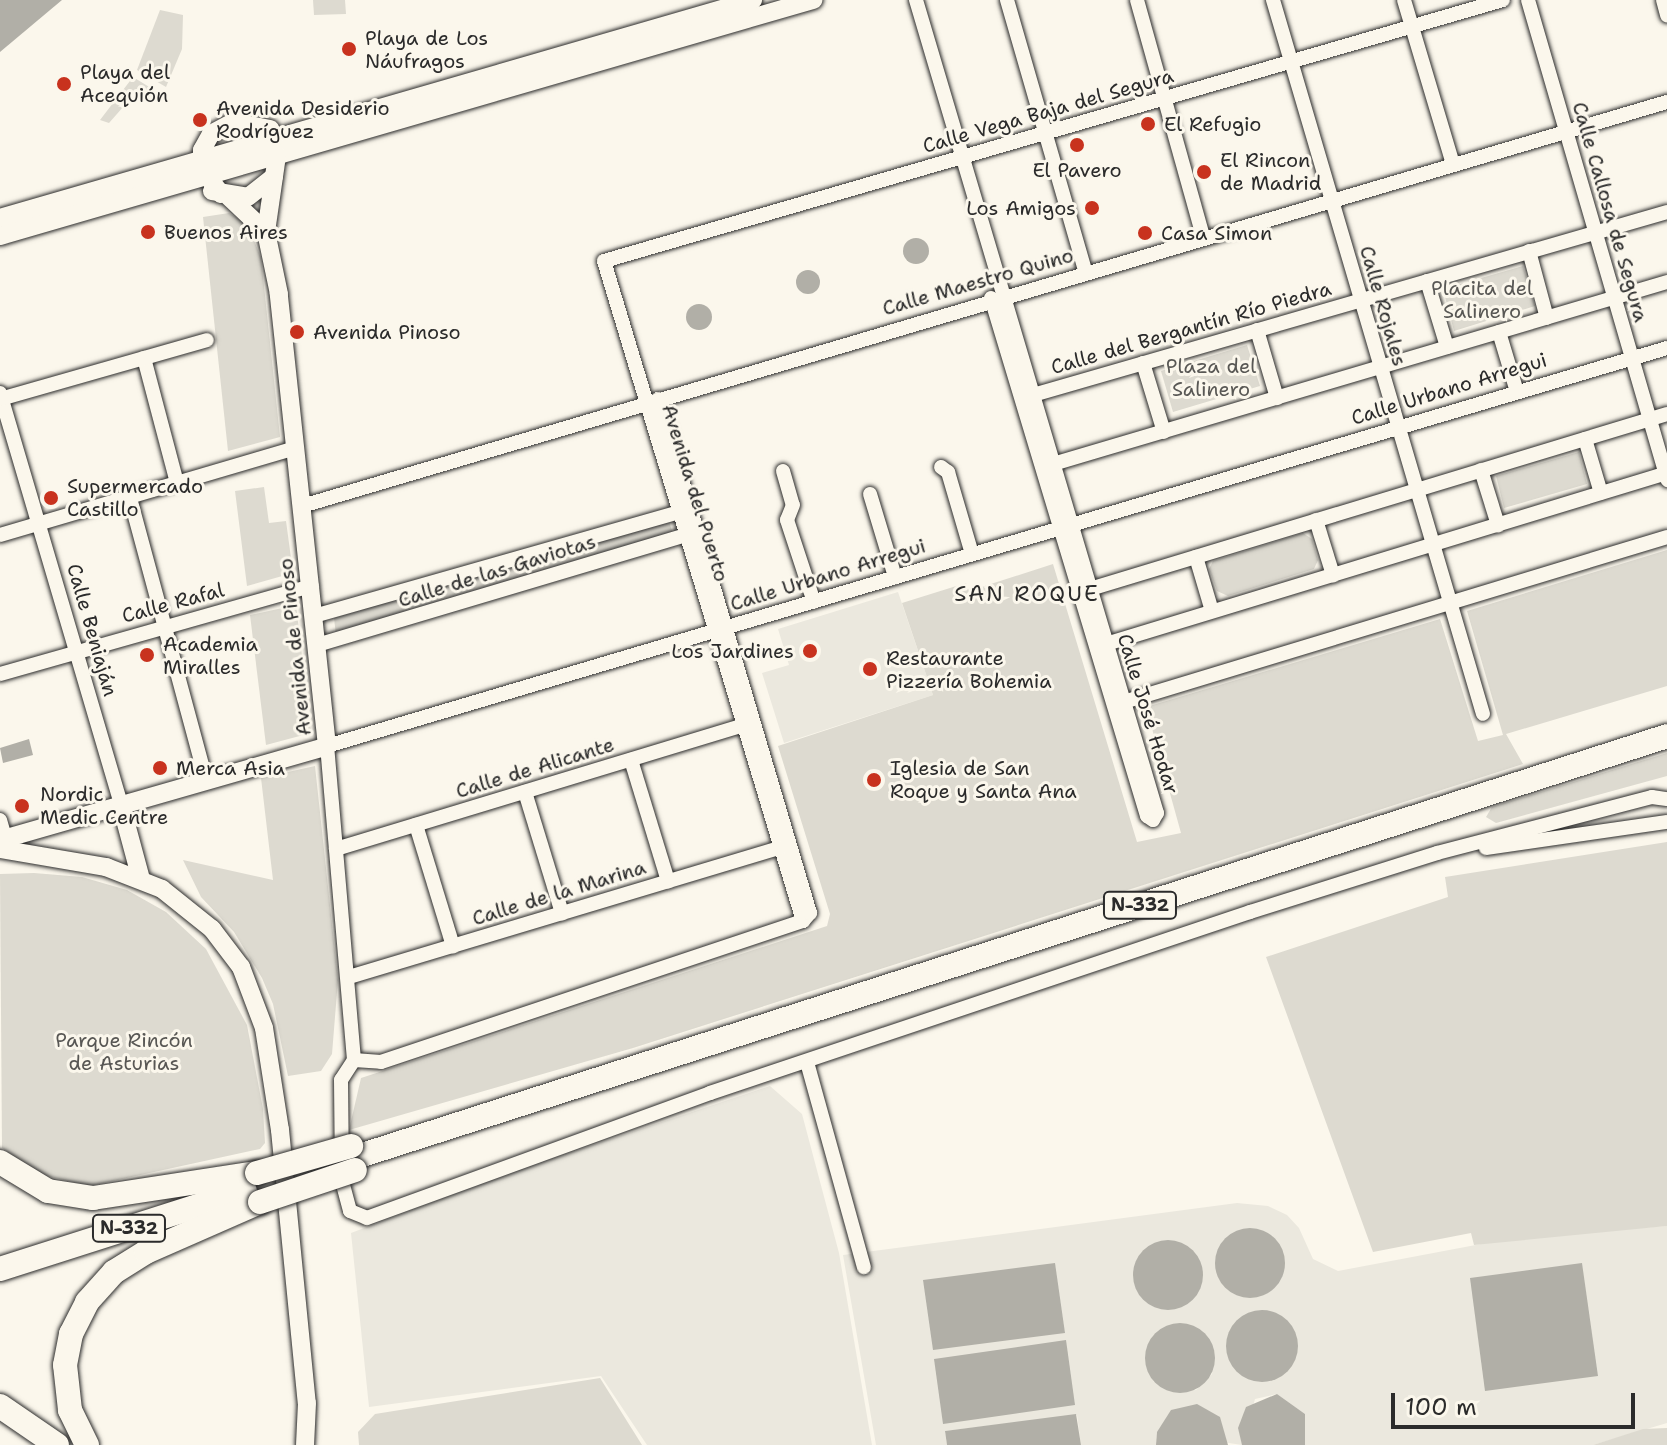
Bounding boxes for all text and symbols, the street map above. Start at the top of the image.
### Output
place label: Playa de Los Náufragos [365,26,488,73]
marker: Playa de Los Náufragos [340,40,358,58]
place label: Playa del Acequión [80,60,170,107]
street label: Calle Vega Baja del Segura [920,64,1176,158]
marker: Playa del Acequión [55,75,73,93]
place label: Avenida Desiderio Rodríguez [216,96,390,143]
street label: Calle Callosa de Segura [1567,99,1653,325]
marker: Avenida Desiderio Rodríguez [191,111,209,129]
place label: El Refugio [1164,112,1261,136]
marker: El Refugio [1139,115,1157,133]
marker: El Pavero [1068,136,1086,154]
place label: El Rincon de Madrid [1220,148,1321,195]
place label: El Pavero [1032,158,1122,182]
marker: El Rincon de Madrid [1195,163,1213,181]
place label: Los Amigos [966,196,1076,220]
marker: Los Amigos [1083,199,1101,217]
place label: Buenos Aires [164,220,288,244]
place label: Casa Simon [1161,221,1272,245]
marker: Buenos Aires [139,223,157,241]
marker: Casa Simon [1136,224,1154,242]
street label: Calle Maestro Quino [880,243,1076,321]
street label: Calle Rojales [1354,243,1412,369]
street label: Calle del Bergantín Río Piedra [1048,276,1334,380]
park label: Placita del Salinero [1431,277,1533,324]
place label: Avenida Pinoso [313,320,461,344]
marker: Avenida Pinoso [288,323,306,341]
street label: Calle Urbano Arregui [1348,348,1550,430]
park label: Plaza del Salinero [1166,355,1256,402]
street label: Avenida del Puerto [657,401,733,585]
place label: Supermercado Castillo [67,474,203,521]
marker: Supermercado Castillo [42,489,60,507]
street label: Calle de las Gaviotas [395,529,599,613]
street label: Calle Urbano Arregui [727,534,929,616]
street label: Avenida de Pinoso [274,557,316,737]
street label: Calle Beniaján [62,561,122,699]
street label: Calle Rafal [119,578,227,628]
district label: SAN ROQUE [954,581,1100,607]
street label: Calle José Hodar [1112,631,1184,797]
place label: Academia Miralles [163,632,258,679]
place label: Los Jardines [671,639,794,663]
marker: Los Jardines [801,642,819,660]
marker: Academia Miralles [138,646,156,664]
place label: Restaurante Pizzería Bohemia [886,646,1052,693]
marker: Restaurante Pizzería Bohemia [861,660,879,678]
street label: Calle de Alicante [453,732,617,804]
place label: Merca Asia [176,756,285,780]
place label: Iglesia de San Roque y Santa Ana [890,756,1077,803]
marker: Merca Asia [151,759,169,777]
marker: Iglesia de San Roque y Santa Ana [865,771,883,789]
place label: Nordic Medic Centre [40,782,168,829]
marker: Nordic Medic Centre [11,795,33,817]
street label: Calle de la Marina [469,855,649,931]
road number: N-332 [1102,891,1178,919]
park label: Parque Rincón de Asturias [55,1029,193,1076]
road number: N-332 [91,1214,167,1242]
scale bar [1395,1377,1639,1427]
text: 100 m [1405,1391,1477,1423]

